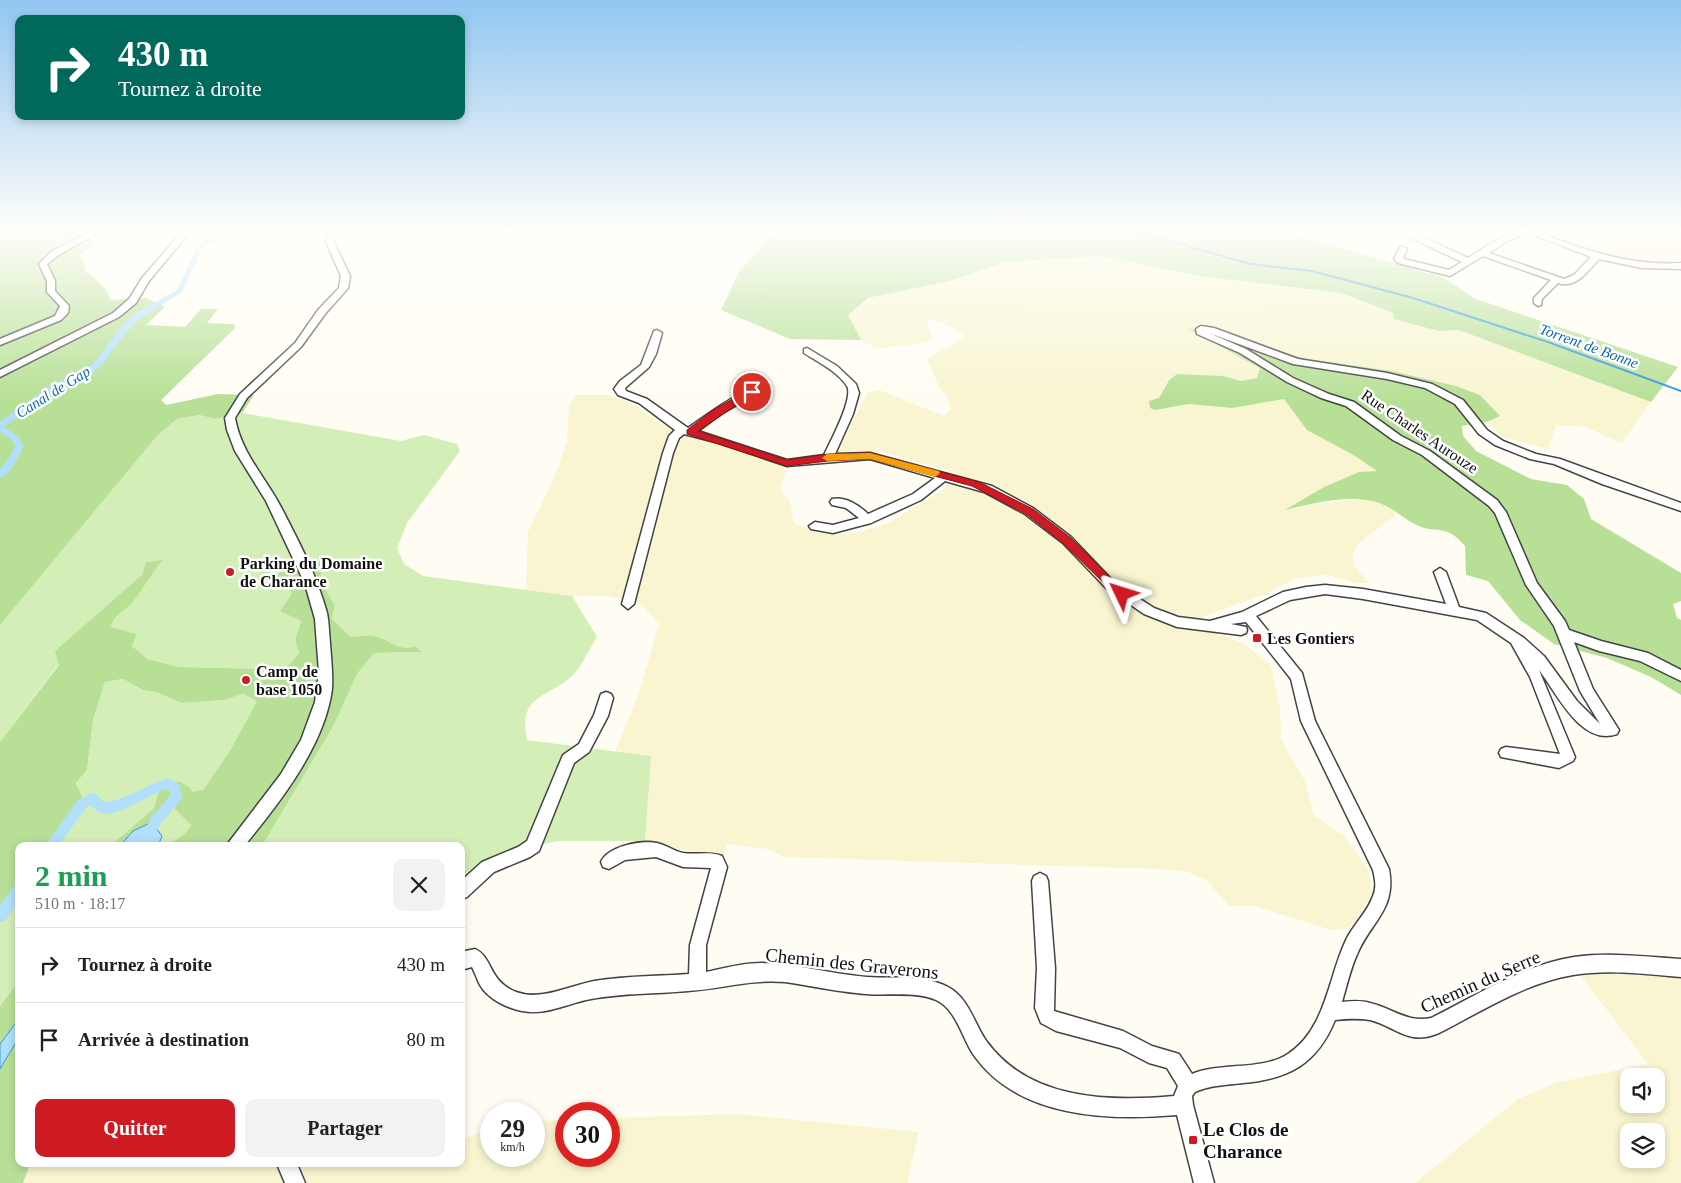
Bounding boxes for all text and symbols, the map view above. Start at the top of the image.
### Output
icon: right [35,35,100,100]
text: 430 m [118,35,208,74]
text: Tournez à droite [118,76,262,101]
water label: Torrent de Bonne [1537,321,1641,371]
water label: Canal de Gap [13,363,93,421]
pin [731,371,773,413]
icon: arrive [738,378,766,406]
street label: Rue Charles Aurouze [1358,386,1481,477]
place label: Parking du Domaine de Charance [240,555,382,590]
marker: Parking du Domaine de Charance [224,566,236,578]
position arrow [1095,567,1147,619]
place label: Les Gontiers [1267,630,1355,647]
marker: Les Gontiers [1251,632,1263,644]
place label: Camp de base 1050 [256,663,322,698]
marker: Camp de base 1050 [240,674,252,686]
text: 2 min [35,859,108,892]
button: close [393,859,445,911]
text: 510 m · 18:17 [35,895,125,912]
street label: Chemin des Graverons [764,944,940,983]
street label: Chemin du Serre [1417,946,1543,1017]
icon: right [35,951,63,979]
text: Tournez à droite [78,954,212,975]
text: 430 m [397,954,445,975]
icon: arrive [35,1026,63,1054]
text: Arrivée à destination [78,1029,249,1050]
text: 80 m [406,1029,445,1050]
map controls [1620,1068,1665,1168]
button: sound [1620,1068,1665,1113]
button: Quitter [35,1099,235,1157]
button: Partager [245,1099,445,1157]
speed limit sign: 30 [555,1102,620,1167]
text: 29 [500,1115,525,1142]
place label: Le Clos de Charance [1203,1119,1289,1162]
button: layers [1620,1123,1665,1168]
marker: Le Clos de Charance [1187,1134,1199,1146]
text: km/h [500,1140,525,1154]

